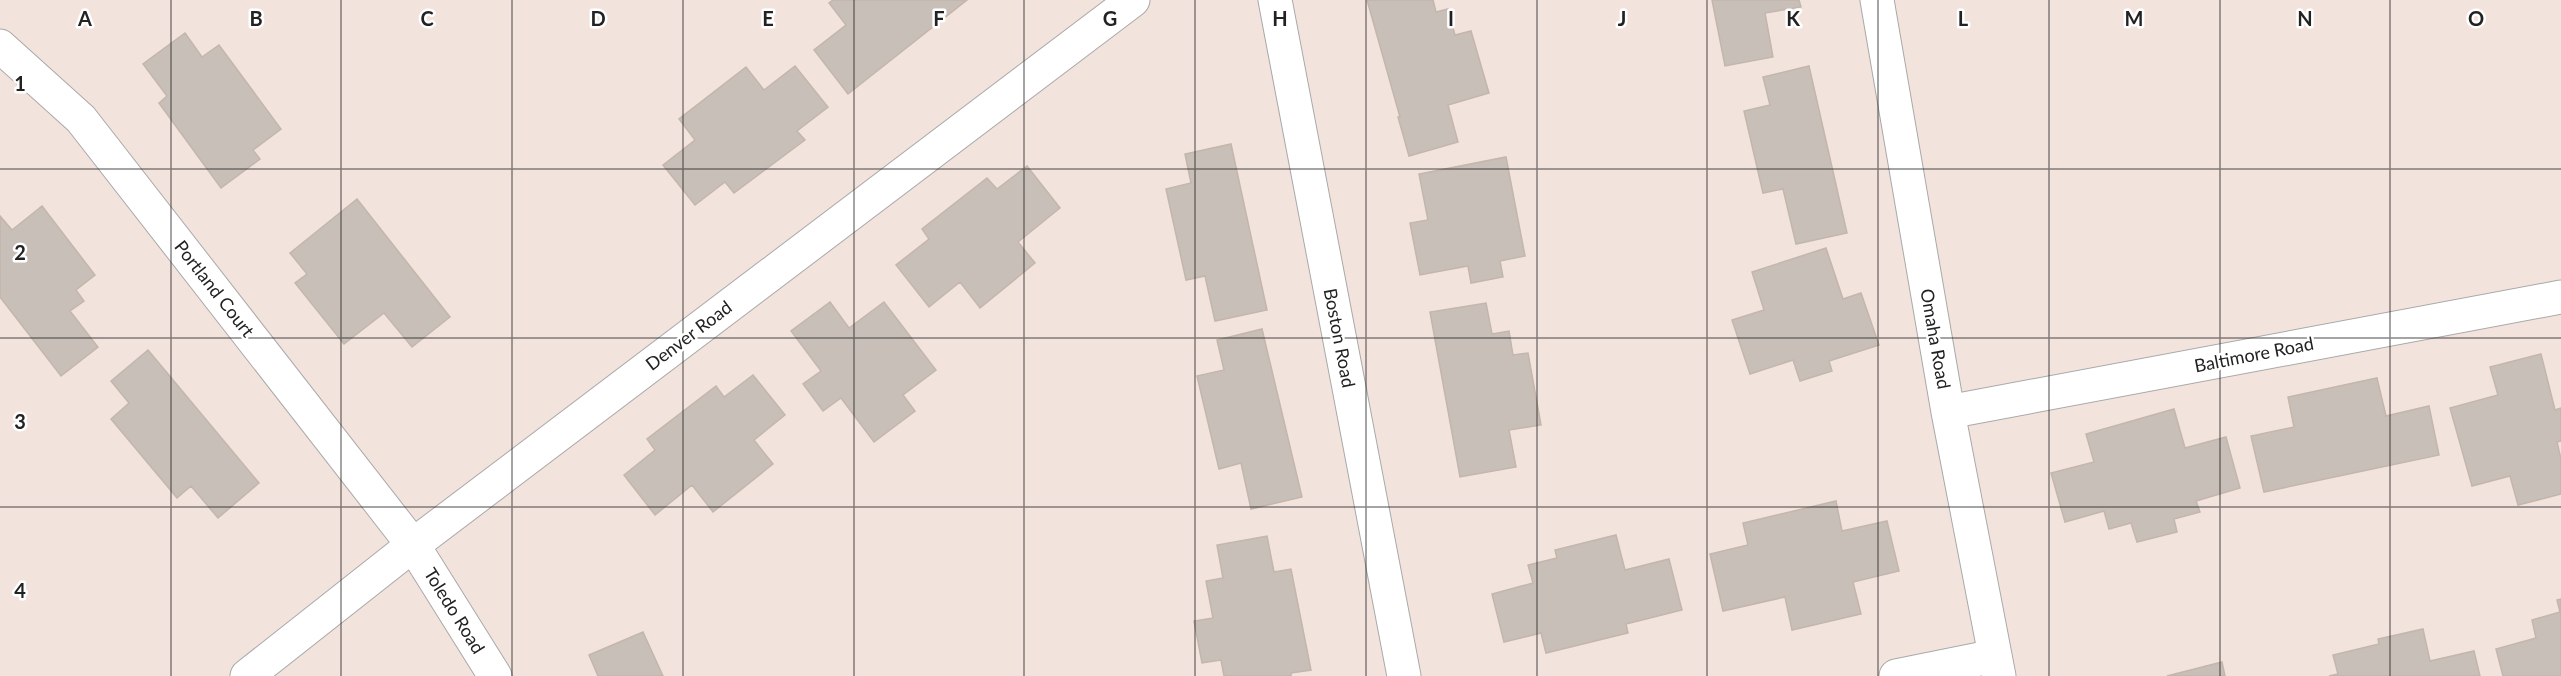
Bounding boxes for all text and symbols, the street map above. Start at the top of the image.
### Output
text: A [77,6,92,30]
text: B [249,6,263,30]
text: C [420,6,434,30]
text: D [590,6,606,30]
text: E [762,6,774,30]
text: F [933,6,945,30]
text: G [1103,6,1117,30]
text: H [1272,6,1288,30]
text: I [1448,6,1454,30]
text: J [1618,6,1626,30]
text: K [1786,6,1800,30]
text: L [1958,6,1969,30]
text: M [2125,6,2143,30]
text: N [2297,6,2313,30]
text: O [2468,6,2484,30]
text: 1 [14,71,26,95]
street label: Portland Court [170,236,260,342]
text: 2 [14,240,26,264]
street label: Boston Road [1320,286,1360,389]
street label: Omaha Road [1916,287,1956,391]
street label: Denver Road [641,296,736,375]
street label: Baltimore Road [2192,332,2315,376]
text: 3 [14,409,26,433]
street label: Toledo Road [420,563,490,658]
text: 4 [14,578,26,602]

